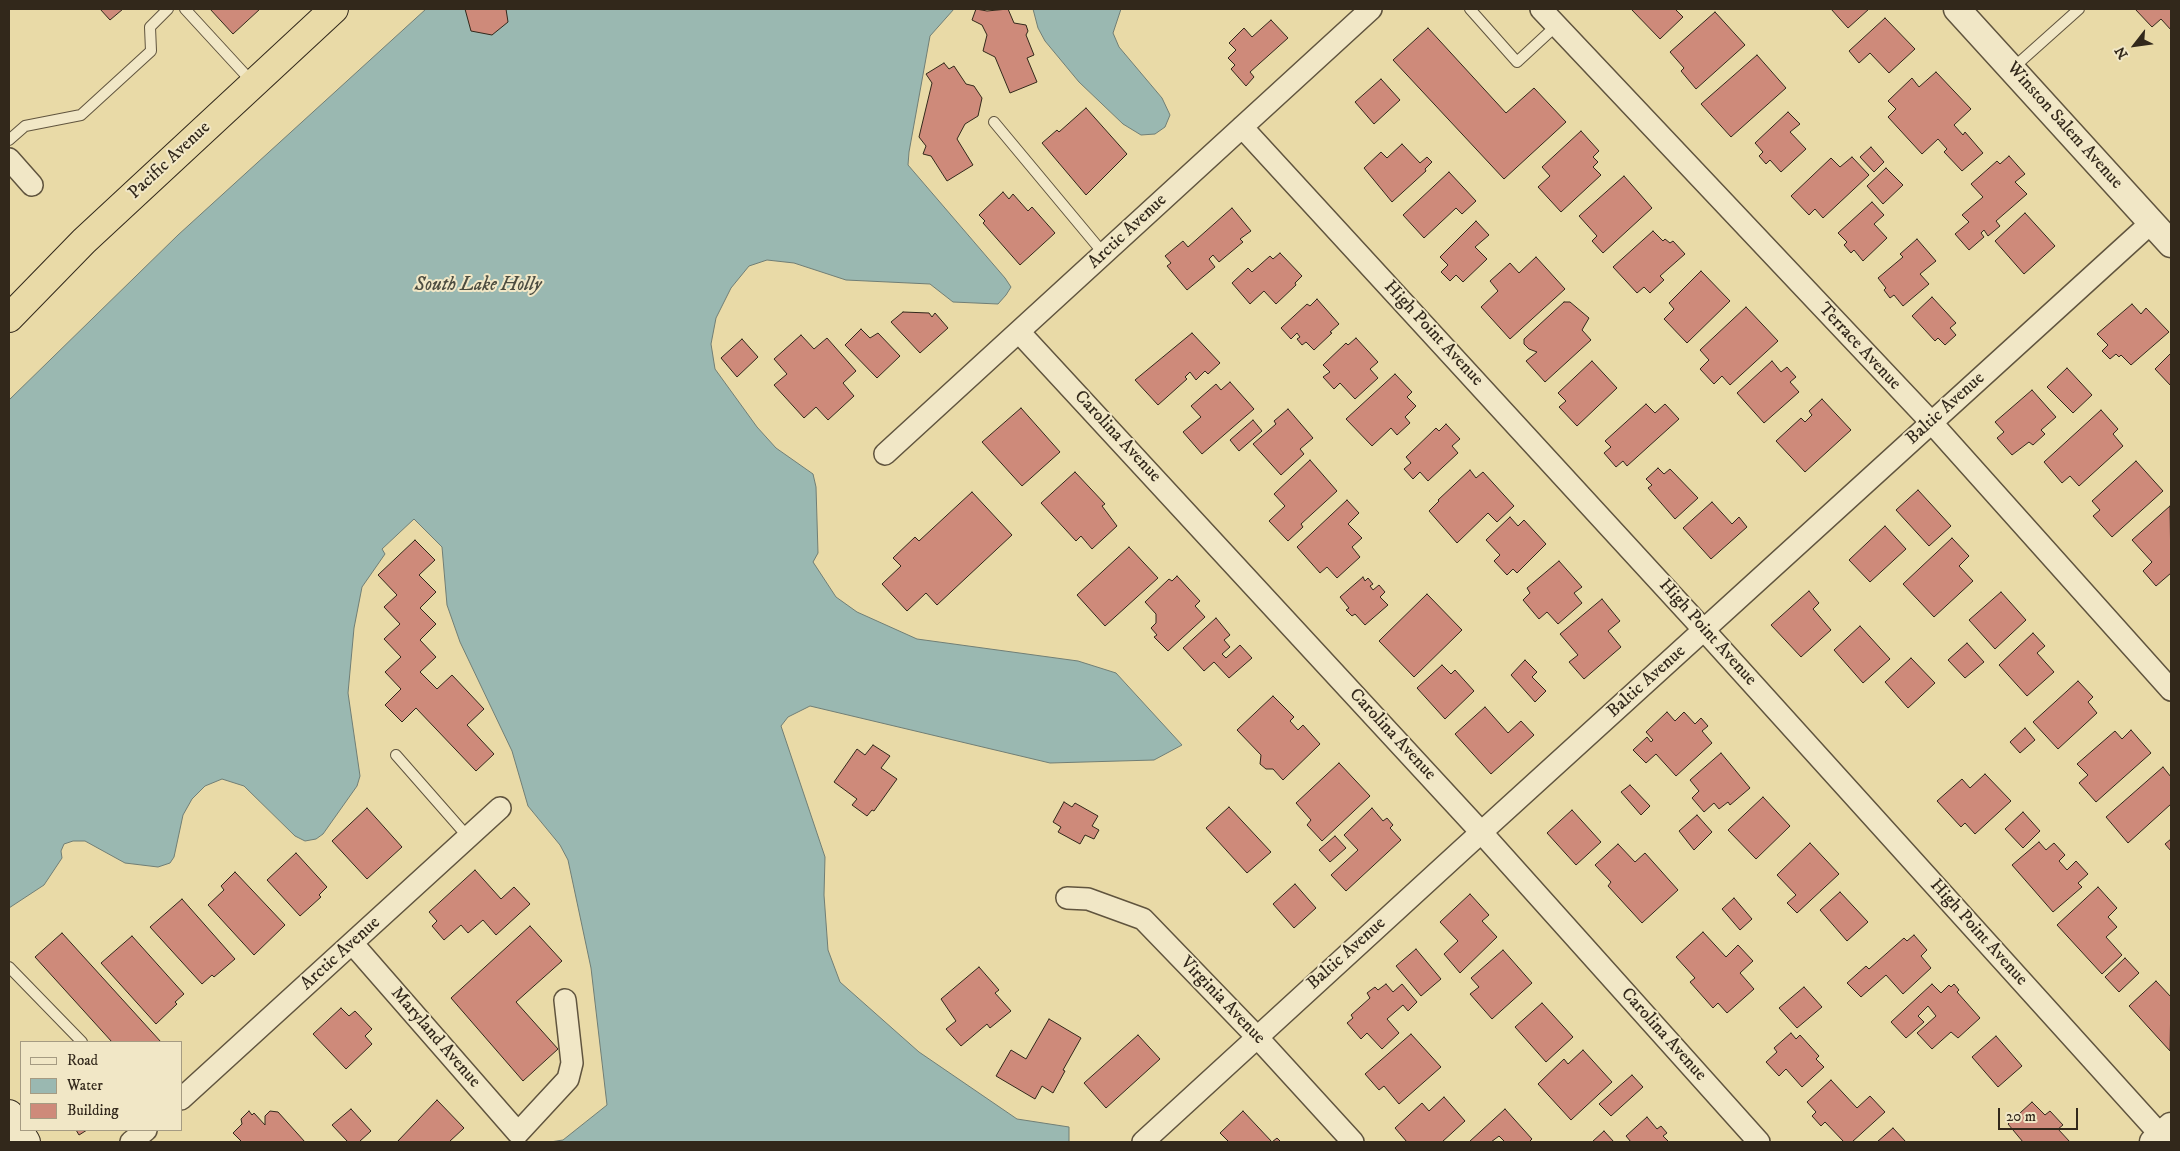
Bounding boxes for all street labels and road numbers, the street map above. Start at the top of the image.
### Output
street label: Winston Salem Avenue [2001,58,2127,194]
street label: Pacific Avenue [125,118,215,204]
street label: Arctic Avenue [1084,190,1172,274]
street label: High Point Avenue [1379,277,1487,391]
street label: Terrace Avenue [1813,299,1905,395]
street label: Baltic Avenue [1902,368,1990,450]
street label: Carolina Avenue [1069,387,1165,487]
street label: High Point Avenue [1653,575,1761,691]
street label: Baltic Avenue [1603,641,1691,723]
street label: Carolina Avenue [1344,685,1440,785]
street label: High Point Avenue [1924,875,2032,991]
street label: Arctic Avenue [297,913,385,995]
street label: Baltic Avenue [1303,913,1391,995]
street label: Virginia Avenue [1175,953,1269,1049]
street label: Maryland Avenue [385,983,485,1093]
street label: Carolina Avenue [1616,984,1710,1086]

